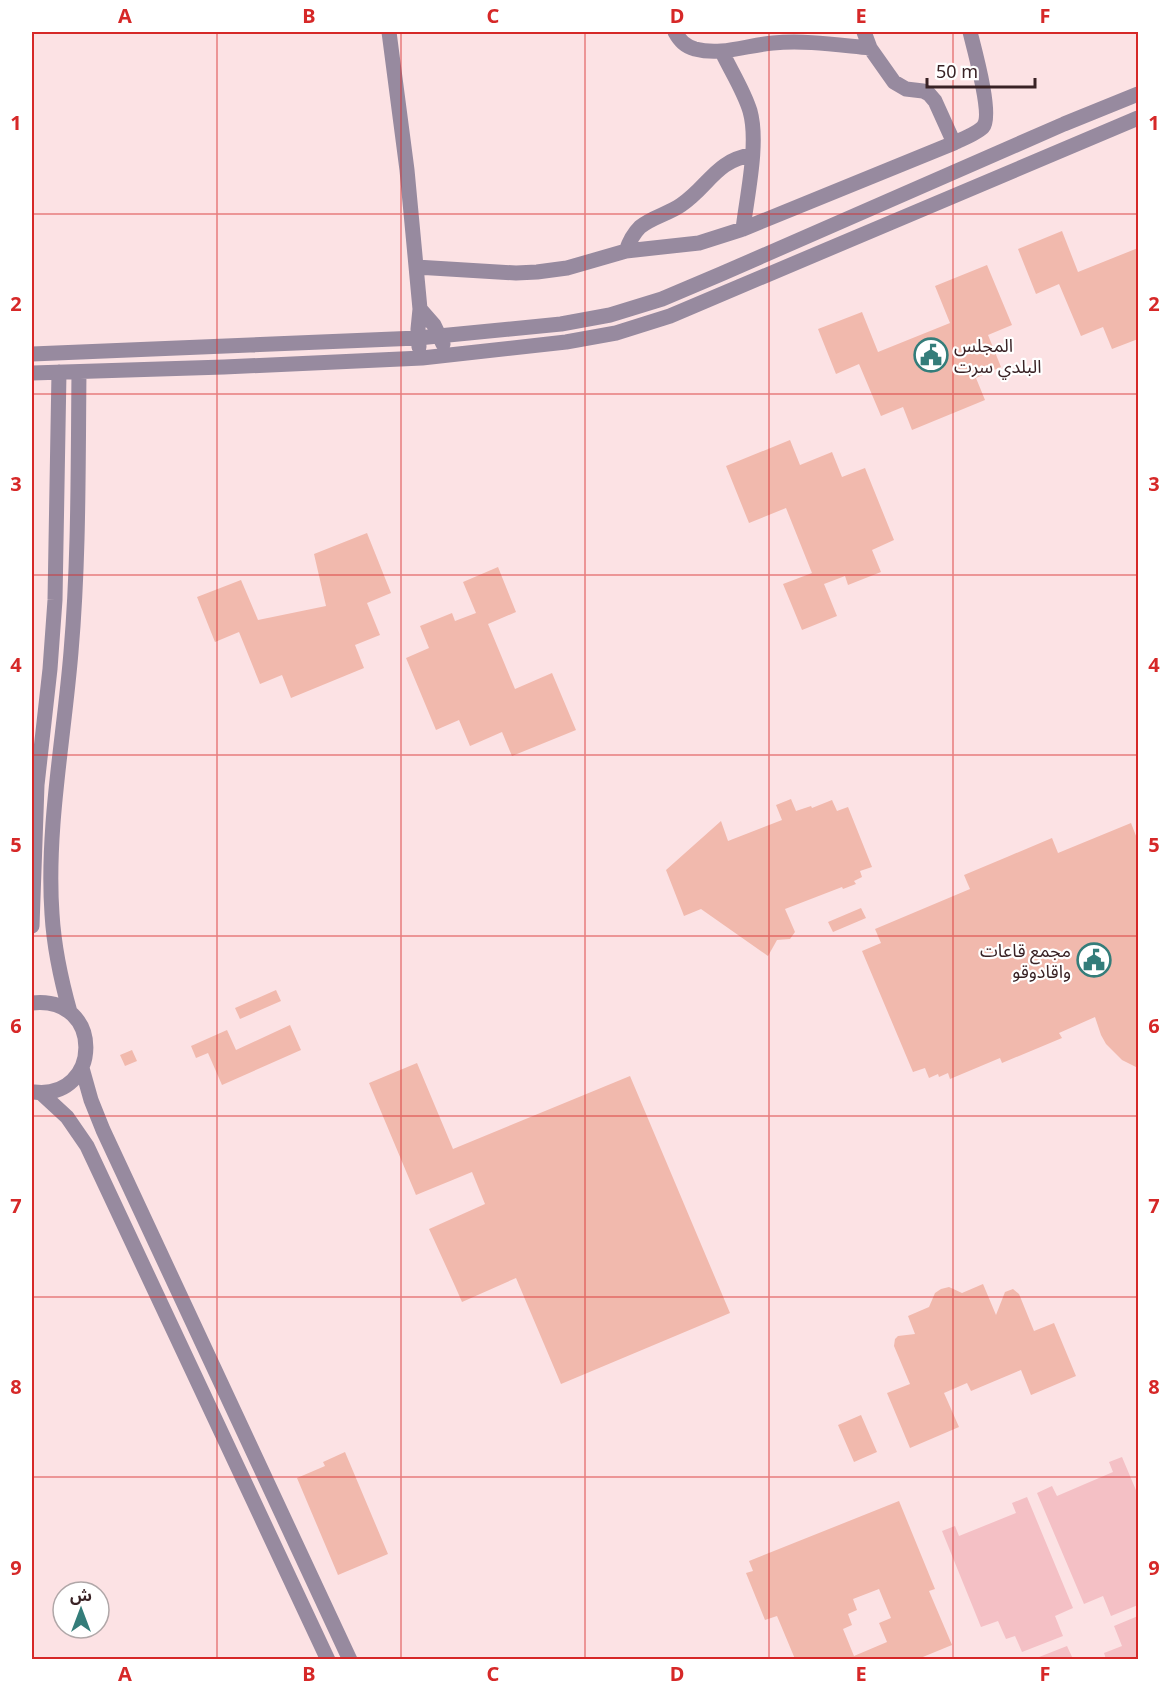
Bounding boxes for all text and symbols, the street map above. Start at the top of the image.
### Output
text: A [118,2,132,29]
text: B [302,2,316,29]
text: C [487,2,500,29]
text: D [670,2,684,29]
text: E [855,2,867,29]
text: F [1040,2,1050,29]
scale bar [927,51,1035,89]
text: 50 m [936,59,978,83]
text: 1 [10,109,22,136]
text: 1 [1148,109,1160,136]
text: 2 [10,290,22,317]
text: 2 [1148,290,1160,317]
place label: المجلس البلدي سرت [954,333,1042,380]
public building icon: المجلس البلدي سرت [913,337,949,373]
text: 3 [10,470,22,497]
text: 3 [1148,470,1160,497]
text: 4 [10,651,22,678]
text: 4 [1148,651,1160,678]
text: 5 [10,831,22,858]
text: 5 [1148,831,1160,858]
place label: مجمع قاعات واقادوقو [980,938,1071,983]
public building icon: مجمع قاعات واقادوقو [1076,942,1112,978]
text: 6 [10,1012,22,1039]
text: 6 [1148,1012,1160,1039]
text: 7 [10,1192,22,1219]
text: 7 [1148,1192,1160,1219]
text: 8 [10,1373,22,1400]
text: 8 [1148,1373,1160,1400]
text: 9 [10,1554,22,1581]
text: 9 [1148,1554,1160,1581]
north arrow [51,1580,111,1640]
text: ش [70,1584,92,1606]
text: A [118,1660,132,1687]
text: B [302,1660,316,1687]
text: C [487,1660,500,1687]
text: D [670,1660,684,1687]
text: E [855,1660,867,1687]
text: F [1040,1660,1050,1687]

